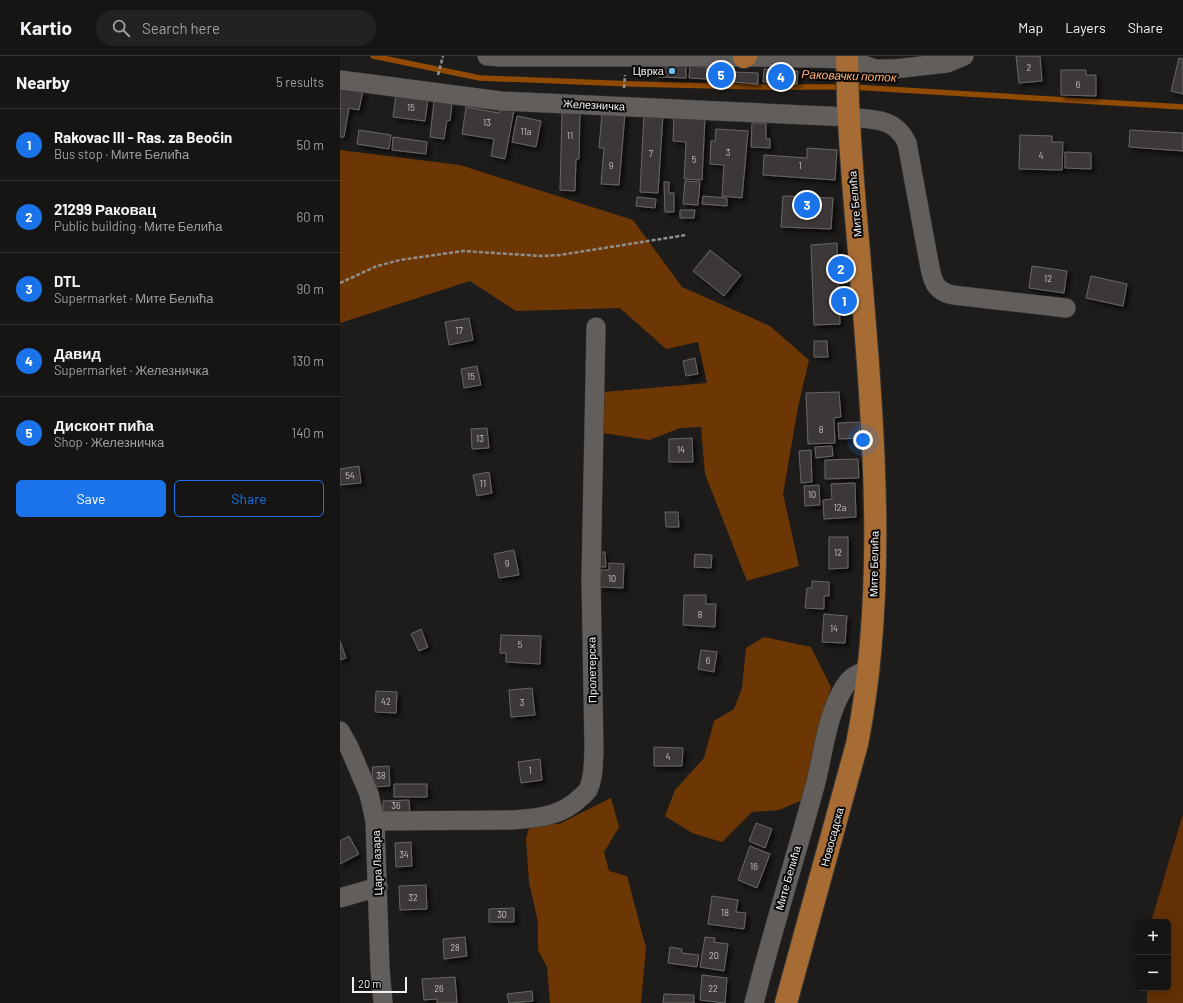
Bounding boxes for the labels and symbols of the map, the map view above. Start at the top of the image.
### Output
pin: 5 [708,60,734,90]
pin: 4 [768,62,794,92]
house number: 2 [1027,62,1032,73]
place label: Цврка [633,64,665,77]
marker: Цврка [667,66,677,76]
water label: Раковачки поток [801,66,898,84]
house number: 6 [1076,79,1081,90]
street label: Железничка [563,96,626,113]
house number: 15 [407,102,415,113]
house number: 13 [483,117,491,128]
house number: 11a [521,126,531,137]
house number: 11 [567,130,573,141]
house number: 3 [726,147,731,158]
house number: 7 [649,148,654,159]
house number: 4 [1039,150,1044,161]
house number: 5 [692,154,697,165]
house number: 9 [609,160,614,171]
house number: 1 [798,160,802,171]
street label: Мите Белића [845,170,864,238]
pin: 3 [794,190,820,220]
pin: 2 [828,254,854,284]
house number: 12 [1044,273,1052,284]
pin: 1 [831,286,857,316]
house number: 17 [455,325,463,336]
house number: 15 [467,371,475,382]
house number: 8 [819,424,824,435]
your location [853,430,873,450]
house number: 13 [476,433,484,444]
house number: 14 [677,444,685,455]
house number: 54 [345,470,355,481]
house number: 11 [480,478,486,489]
house number: 10 [808,489,816,500]
house number: 12a [834,502,846,513]
street label: Мите Белића [866,530,881,597]
house number: 12 [834,547,842,558]
house number: 9 [505,558,510,569]
house number: 10 [608,573,616,584]
house number: 8 [698,609,703,620]
house number: 14 [830,623,838,634]
street label: Пролетерска [584,636,599,703]
house number: 5 [518,639,523,650]
house number: 6 [706,655,711,666]
house number: 42 [381,696,391,707]
house number: 3 [520,697,525,708]
house number: 4 [666,751,671,762]
house number: 1 [528,765,532,776]
house number: 38 [376,770,386,781]
house number: 36 [391,800,401,811]
street label: Новосадска [817,805,846,868]
street label: Цара Лазара [369,829,384,896]
street label: Мите Белића [772,843,803,912]
house number: 34 [399,849,409,860]
house number: 16 [750,861,758,872]
house number: 32 [408,892,418,903]
house number: 18 [721,907,729,918]
house number: 30 [497,909,507,920]
house number: 28 [450,942,460,953]
house number: 20 [709,950,719,961]
scale bar [352,975,407,994]
house number: 26 [434,983,444,994]
house number: 22 [708,983,718,994]

